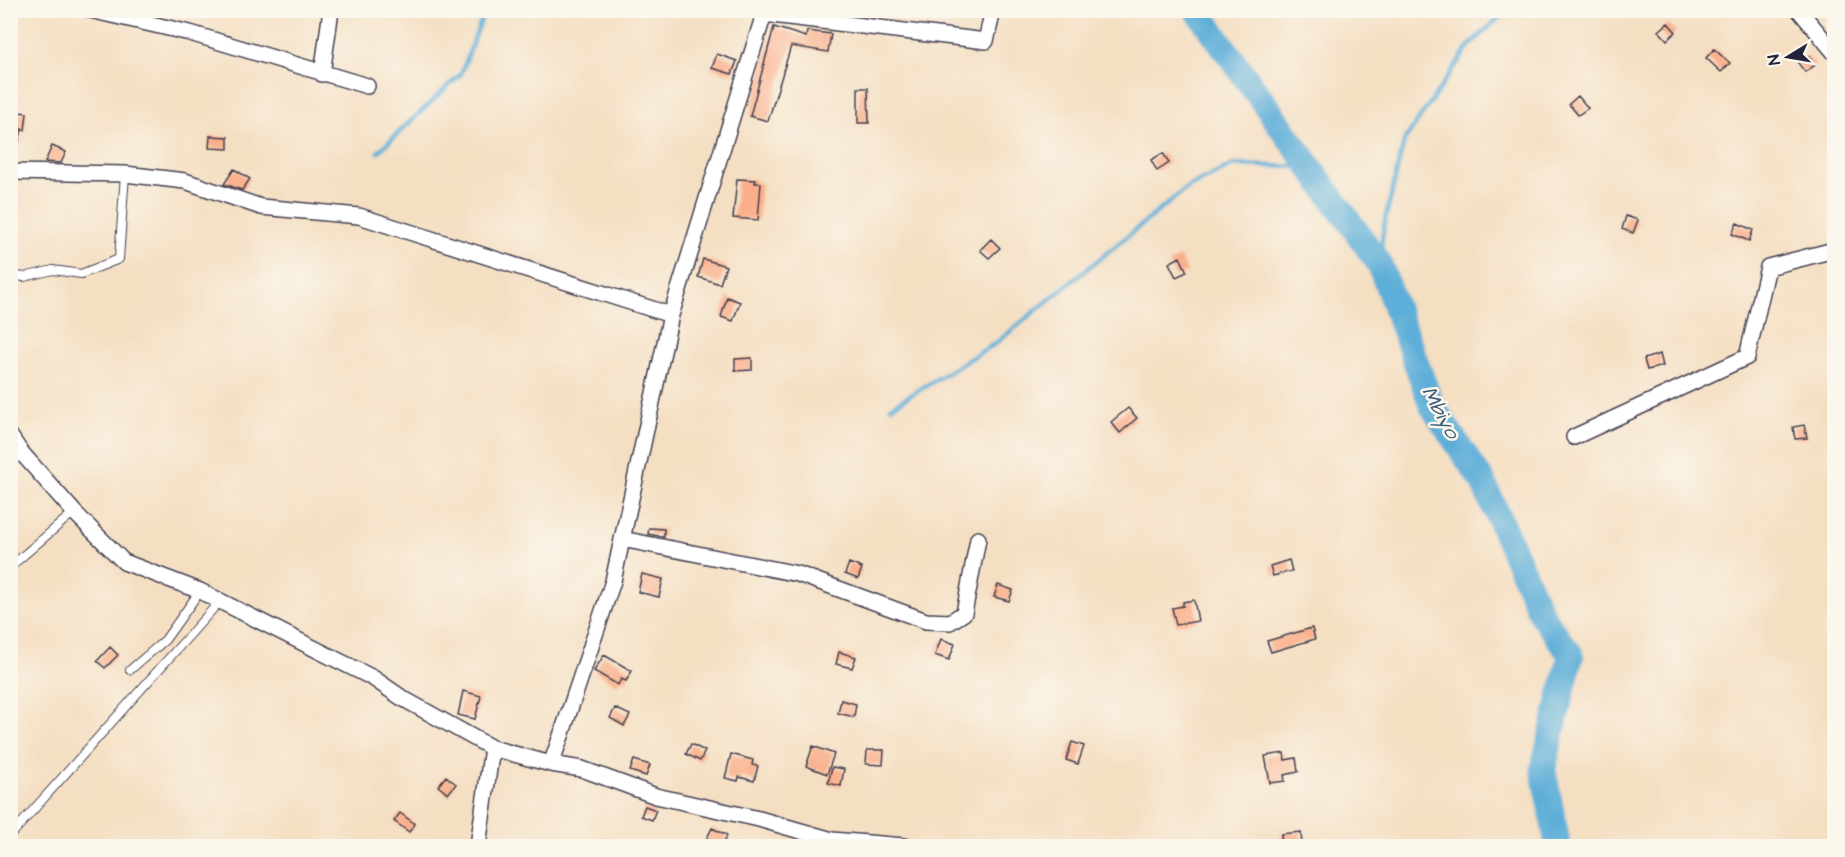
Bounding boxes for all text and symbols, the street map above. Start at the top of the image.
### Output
north arrow [1758,27,1818,87]
text: N [1763,53,1786,67]
water label: Mbiyo [1414,381,1468,446]

